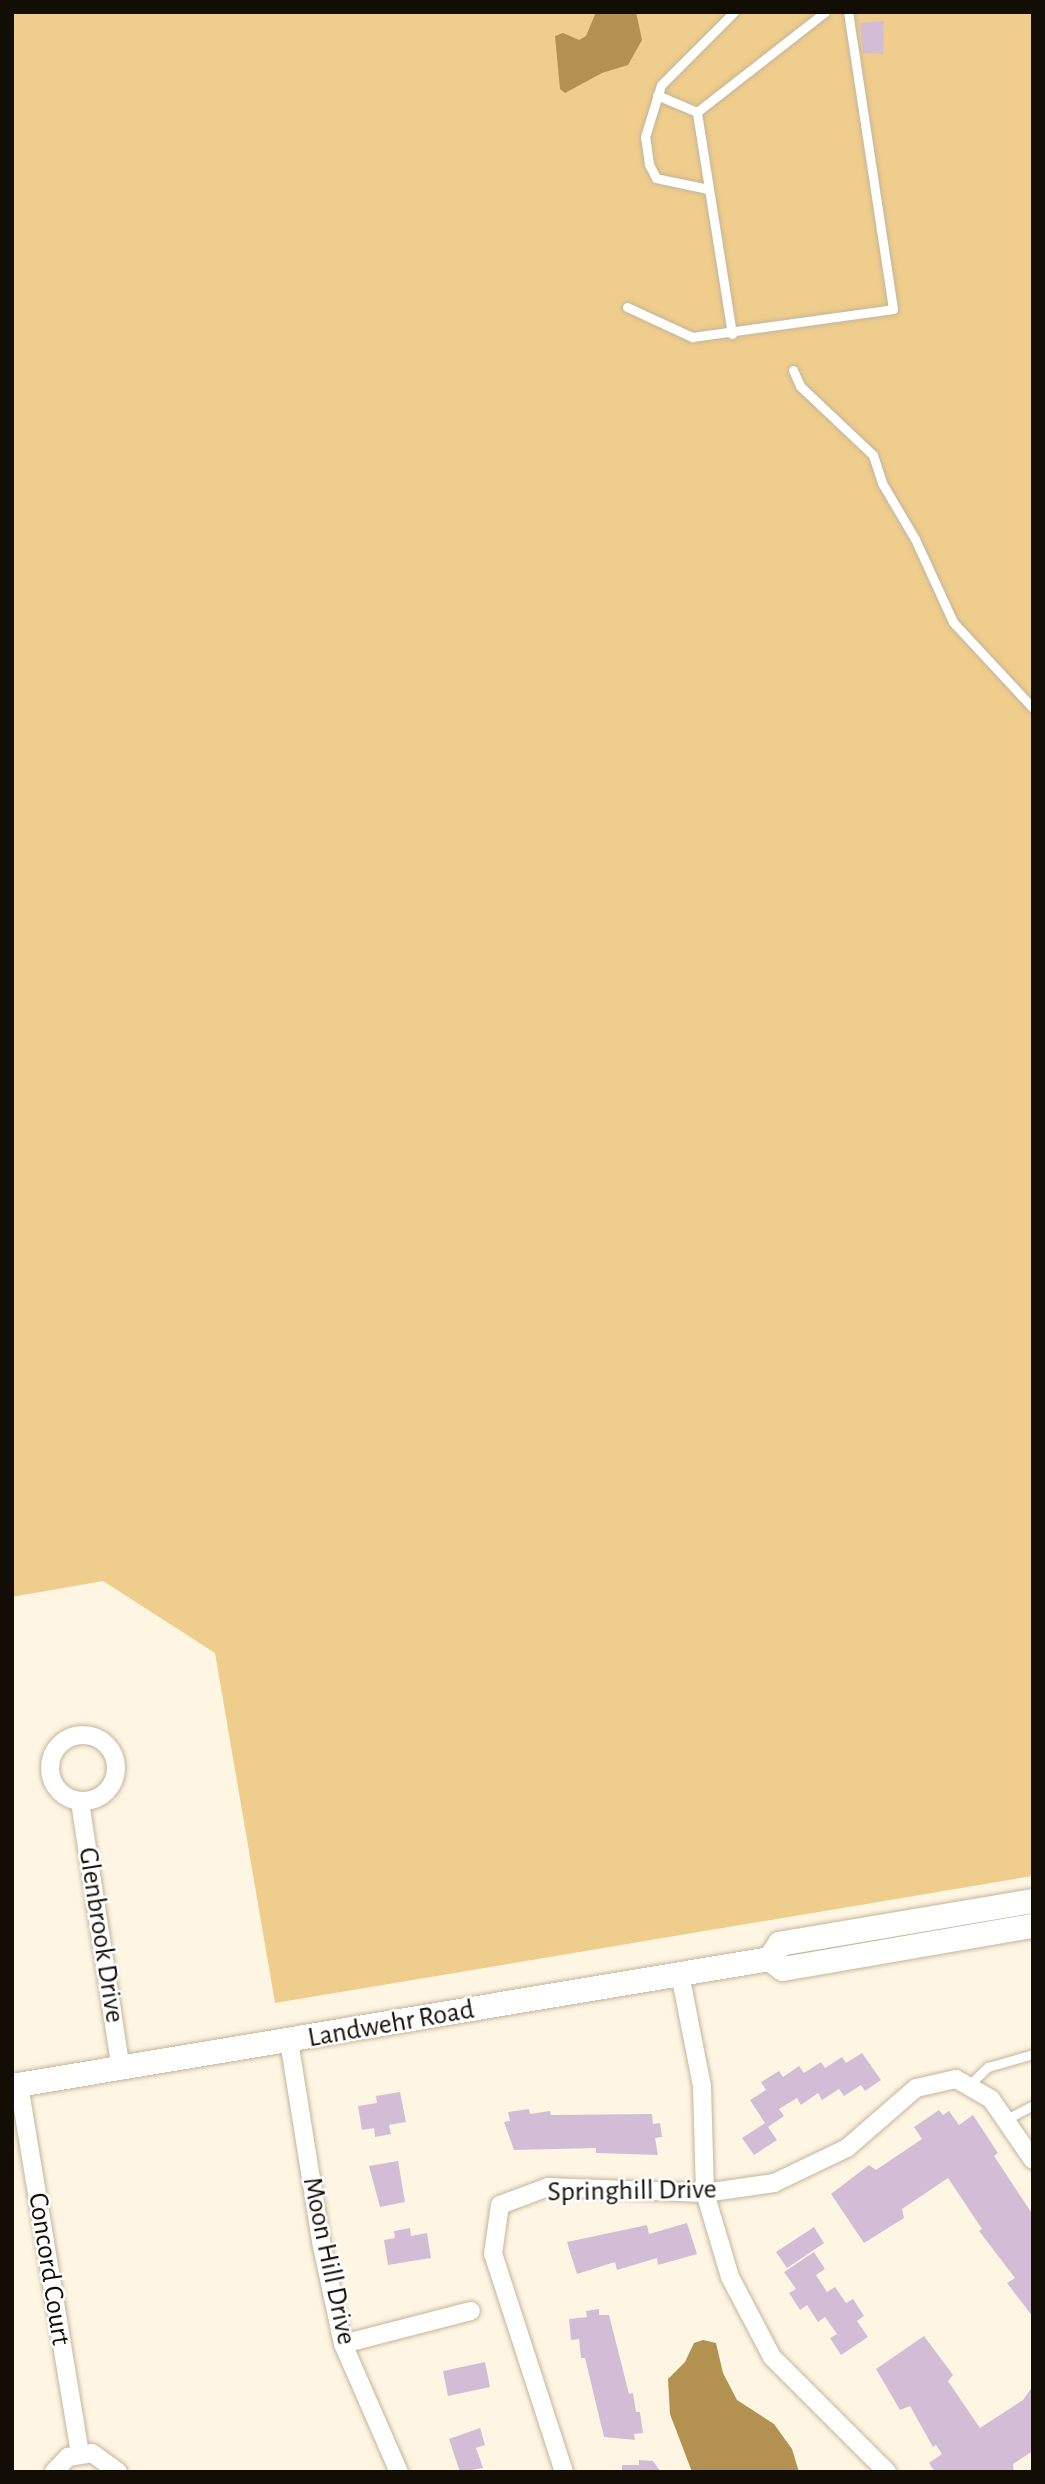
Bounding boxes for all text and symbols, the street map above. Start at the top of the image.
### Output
street label: Glenbrook Drive [71,1845,131,2025]
street label: Landwehr Road [305,1993,477,2055]
street label: Springhill Drive [547,2173,717,2209]
street label: Moon Hill Drive [295,2174,363,2348]
street label: Concord Court [20,2190,78,2348]

